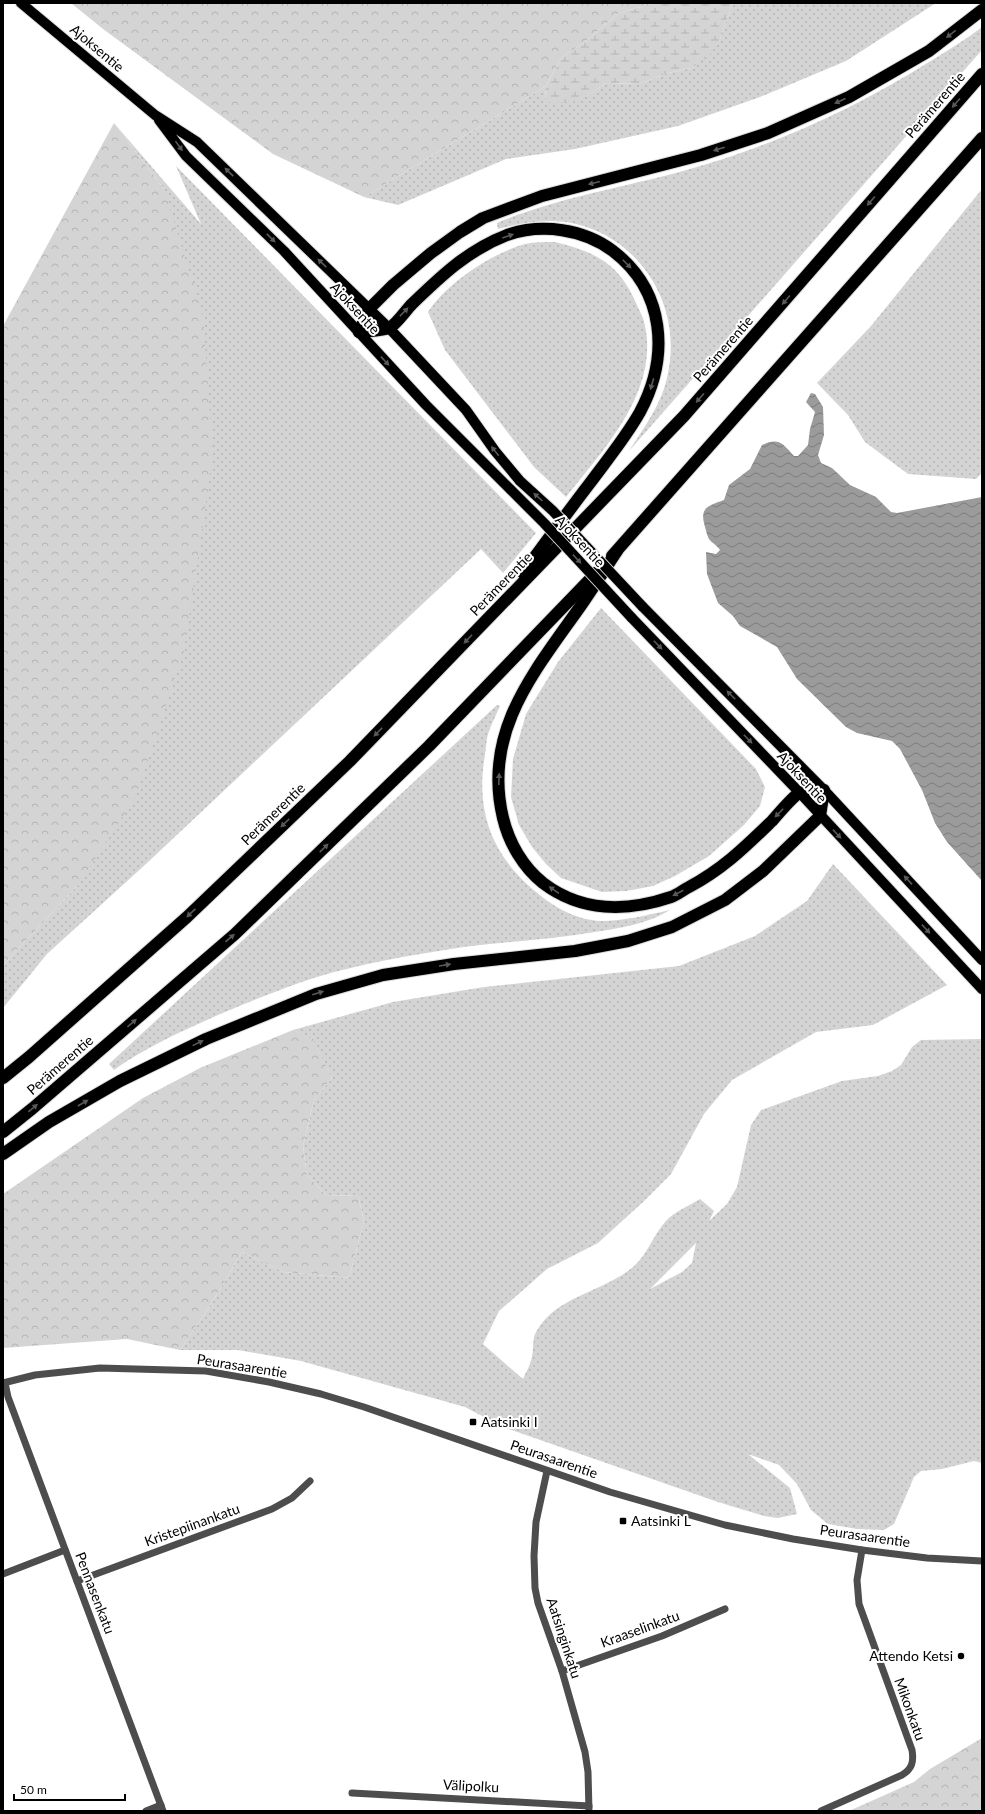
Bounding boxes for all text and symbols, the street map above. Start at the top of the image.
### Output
street label: Ajoksentie [67,20,128,75]
one-way arrow [946,30,957,38]
street label: Perämerentie [901,68,968,141]
one-way arrow [834,98,846,104]
one-way arrow [952,98,961,109]
one-way arrow [174,141,183,152]
one-way arrow [713,146,725,152]
one-way arrow [224,167,234,177]
one-way arrow [588,180,600,186]
one-way arrow [867,196,876,207]
one-way arrow [502,232,514,238]
one-way arrow [266,233,275,242]
one-way arrow [317,258,327,268]
one-way arrow [622,259,632,269]
street label: Ajoksentie [327,278,384,337]
one-way arrow [781,294,790,305]
one-way arrow [400,307,409,317]
street label: Perämerentie [689,312,756,385]
one-way arrow [380,356,390,366]
one-way arrow [648,378,654,391]
one-way arrow [696,392,705,403]
one-way arrow [491,445,499,456]
one-way arrow [533,493,543,502]
street label: Ajoksentie [552,511,609,570]
street label: Perämerentie [466,548,535,619]
one-way arrow [572,554,581,563]
one-way arrow [463,634,473,644]
one-way arrow [653,640,663,650]
one-way arrow [726,690,736,700]
one-way arrow [373,727,383,737]
one-way arrow [743,734,753,744]
street label: Ajoksentie [774,747,831,806]
one-way arrow [495,773,502,786]
street label: Perämerentie [237,779,308,848]
one-way arrow [774,808,784,818]
one-way arrow [280,818,290,828]
one-way arrow [832,829,842,839]
one-way arrow [319,843,329,853]
one-way arrow [903,875,913,885]
one-way arrow [548,886,559,894]
one-way arrow [672,890,684,897]
one-way arrow [186,908,196,918]
one-way arrow [921,924,931,934]
one-way arrow [225,933,235,943]
one-way arrow [439,962,451,968]
one-way arrow [313,990,325,996]
one-way arrow [127,1018,137,1028]
street label: Perämerentie [23,1031,96,1098]
one-way arrow [193,1040,204,1046]
one-way arrow [77,1099,89,1106]
one-way arrow [28,1103,39,1112]
street label: Peurasaarentie [196,1350,288,1381]
place label: Aatsinki I [481,1413,538,1430]
marker: Aatsinki I [468,1417,478,1427]
street label: Peurasaarentie [508,1436,600,1481]
street label: Kristepiinankatu [142,1499,242,1550]
place label: Aatsinki L [631,1512,691,1529]
marker: Aatsinki L [618,1516,628,1526]
street label: Peurasaarentie [819,1521,911,1550]
street label: Pennasenkatu [72,1550,119,1636]
street label: Aatsinginkatu [543,1595,586,1680]
street label: Kraaselinkatu [598,1606,682,1651]
place label: Attendo Ketsi [869,1647,953,1664]
marker: Attendo Ketsi [956,1651,966,1661]
street label: Mikonkatu [891,1675,930,1743]
scale bar [14,1776,125,1802]
street label: Välipolku [443,1776,500,1795]
text: 50 m [20,1782,47,1797]

